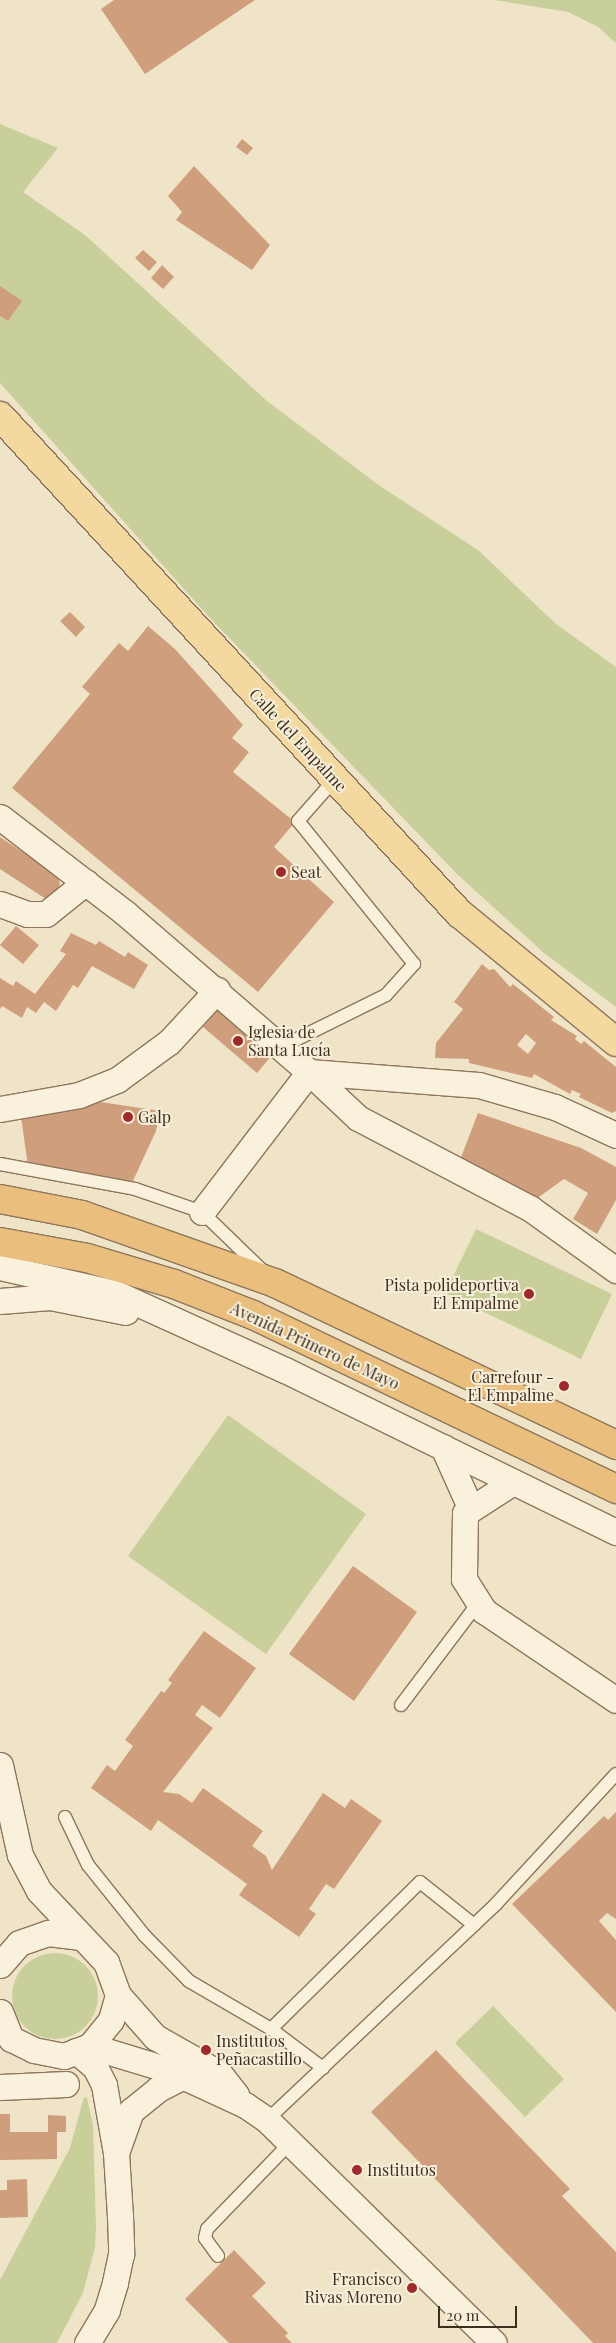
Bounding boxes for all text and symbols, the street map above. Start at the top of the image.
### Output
street label: Calle del Empalme [245,684,351,796]
place label: Seat [291,862,321,882]
marker: Seat [275,866,287,878]
place label: Iglesia de Santa Lucía [248,1022,331,1060]
marker: Iglesia de Santa Lucía [232,1035,244,1047]
place label: Galp [138,1107,171,1127]
marker: Galp [122,1111,134,1123]
place label: Pista polideportiva El Empalme [384,1275,519,1313]
marker: Pista polideportiva El Empalme [523,1288,535,1300]
street label: Avenida Primero de Mayo [227,1298,403,1394]
place label: Carrefour - El Empalme [468,1367,554,1405]
marker: Carrefour - El Empalme [558,1380,570,1392]
place label: Institutos Peñacastillo [216,2031,302,2069]
marker: Institutos Peñacastillo [200,2044,212,2056]
place label: Institutos [367,2160,436,2180]
marker: Institutos [351,2164,363,2176]
place label: Francisco Rivas Moreno [304,2269,402,2307]
marker: Francisco Rivas Moreno [406,2282,418,2294]
scale bar [441,2296,520,2328]
text: 20 m [446,2305,479,2325]

